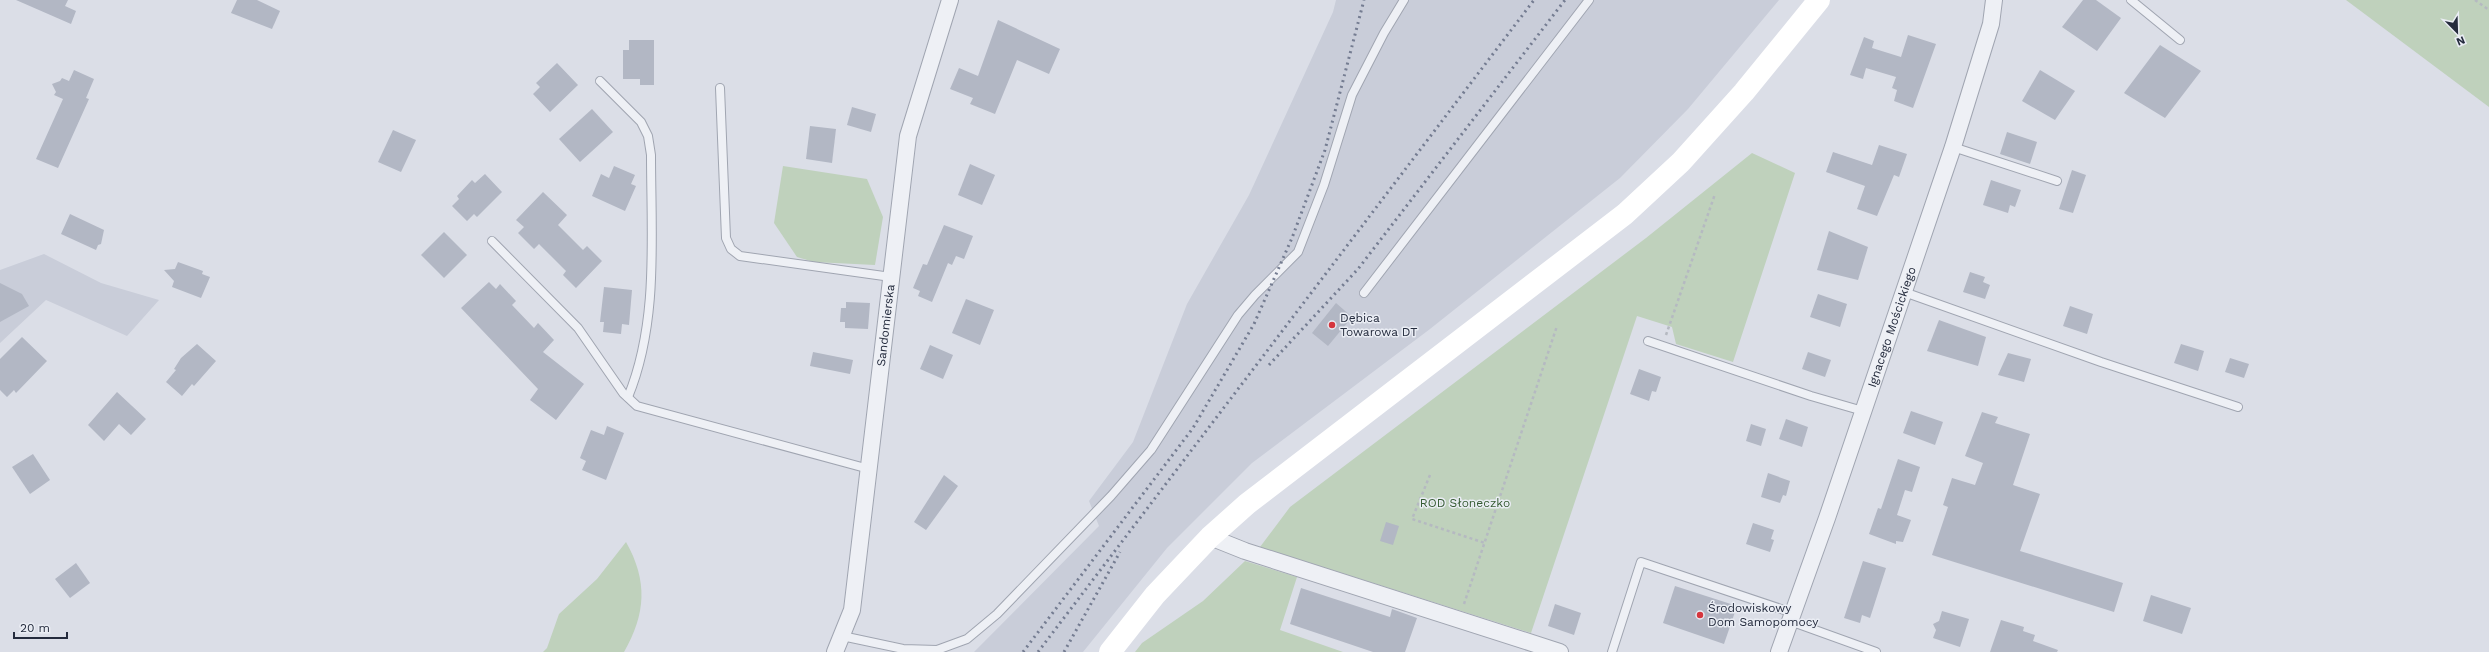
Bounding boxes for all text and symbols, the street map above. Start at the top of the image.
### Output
north arrow [2437,12,2477,52]
text: N [2454,33,2467,48]
street label: Ignacego Mościckiego [1865,265,1919,389]
street label: Sandomierska [874,283,897,367]
place label: Dębica Towarowa DT [1340,311,1418,339]
marker: Dębica Towarowa DT [1327,320,1337,330]
park label: ROD Słoneczko [1420,496,1510,510]
place label: Środowiskowy Dom Samopomocy [1708,601,1819,629]
marker: Środowiskowy Dom Samopomocy [1695,610,1705,620]
scale bar [14,614,67,640]
text: 20 m [20,621,50,635]

